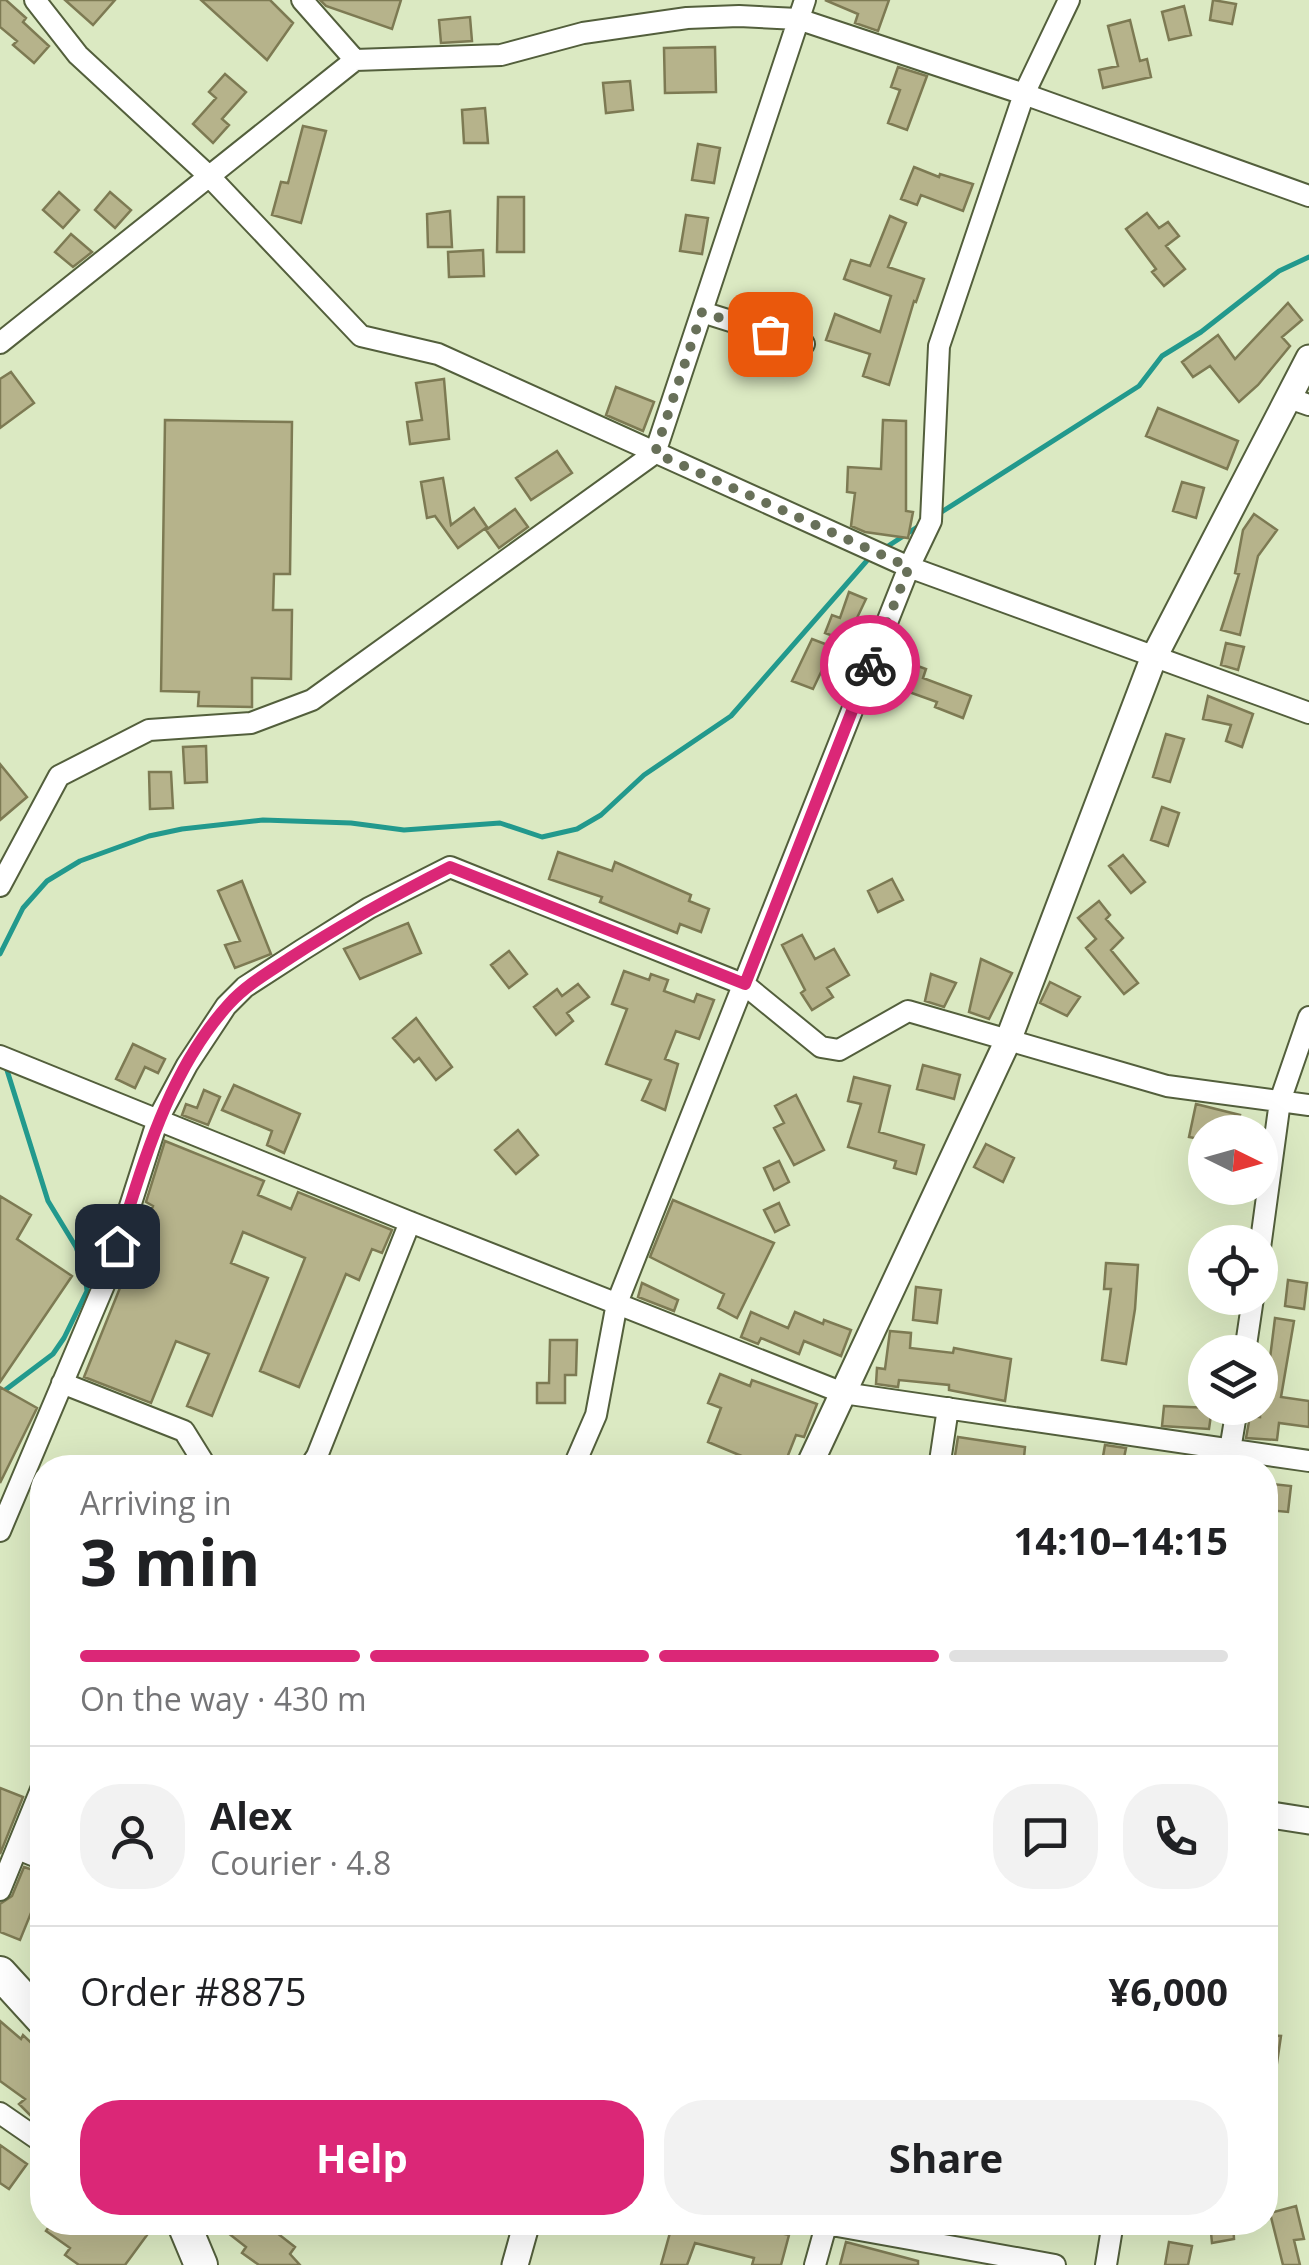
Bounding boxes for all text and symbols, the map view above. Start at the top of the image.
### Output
pin [728,292,813,377]
icon: bag [743,307,798,362]
courier [820,615,920,715]
icon: bike [843,638,898,693]
north arrow [1188,1115,1278,1205]
map controls [1188,1115,1278,1425]
pin [75,1204,160,1289]
icon: home [90,1219,145,1274]
button: locate [1188,1225,1278,1315]
button: layers [1188,1335,1278,1425]
text: Arriving in [80,1481,232,1524]
text: 14:10–14:15 [1014,1514,1228,1566]
text: 3 min [80,1517,260,1605]
text: On the way · 430 m [80,1677,367,1720]
button: person [80,1784,185,1889]
button: chat [993,1784,1098,1889]
button: phone [1123,1784,1228,1889]
text: Alex [210,1789,292,1841]
text: Courier · 4.8 [210,1841,391,1884]
text: Order #8875 [80,1965,307,2017]
text: ¥6,000 [1109,1965,1228,2017]
button: Help [80,2100,644,2215]
button: Share [664,2100,1228,2215]

